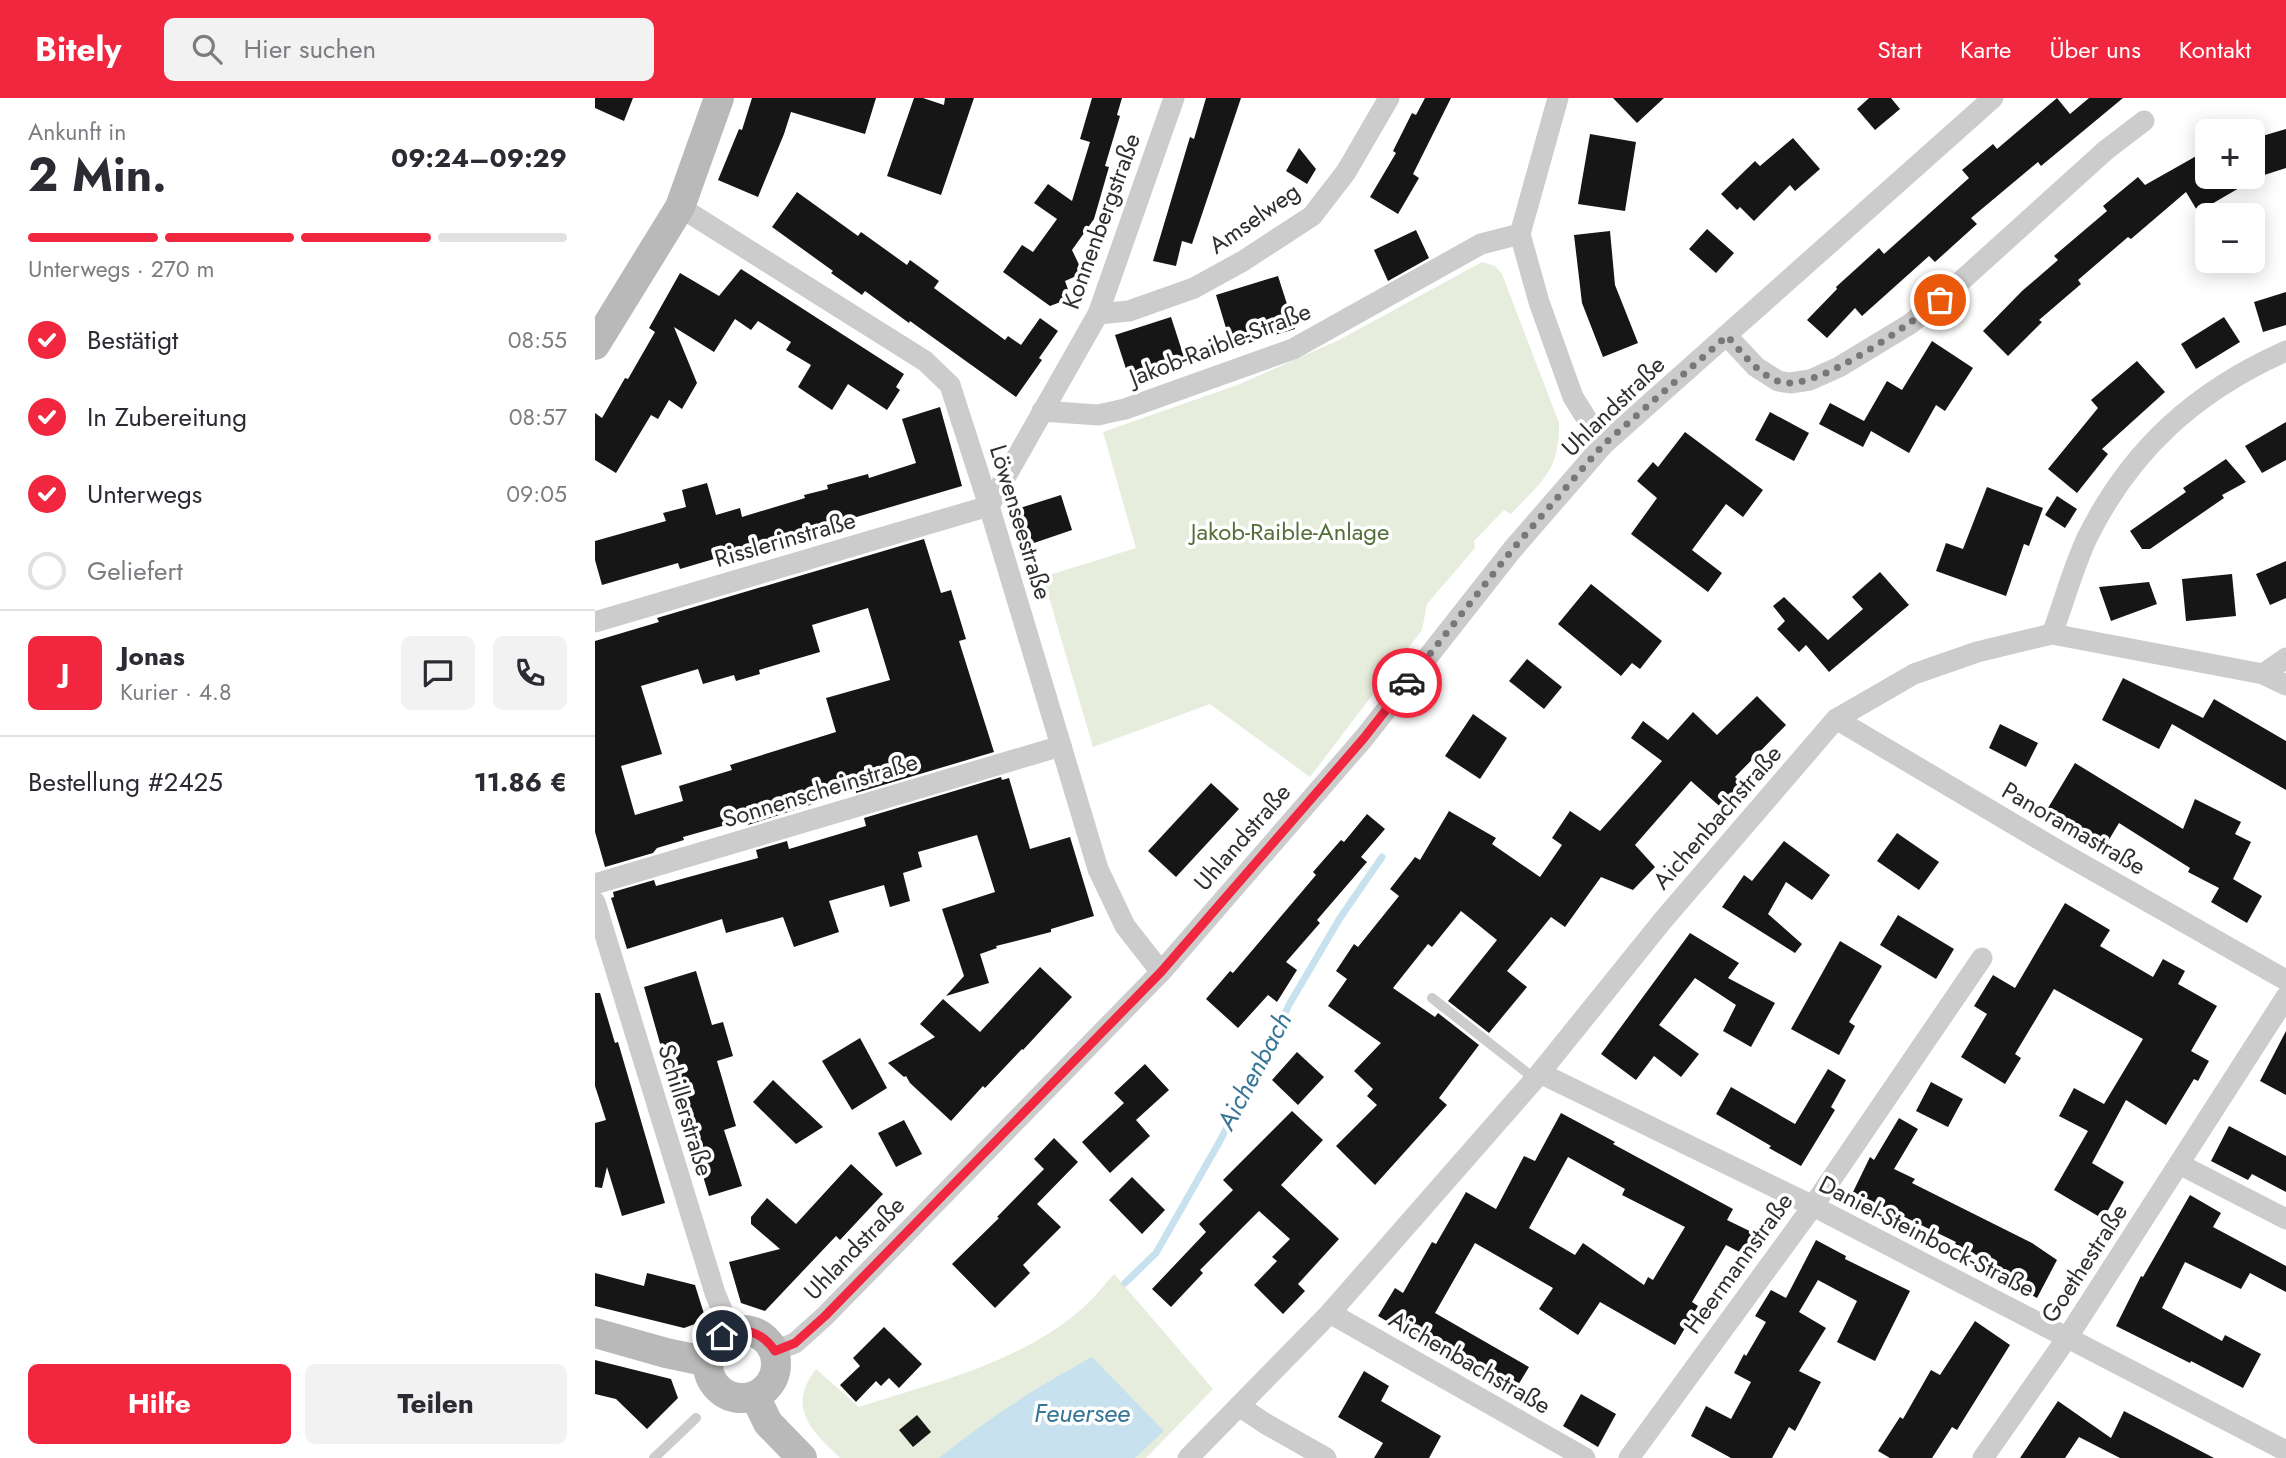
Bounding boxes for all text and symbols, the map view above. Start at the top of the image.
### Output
search box [164,18,654,81]
text: Bitely [35,26,122,73]
icon: search [188,30,226,68]
text: Hier suchen [244,30,376,68]
text: Start [1878,32,1922,67]
text: Karte [1960,32,2011,67]
text: Über uns [2049,32,2141,67]
text: Kontakt [2179,32,2251,67]
text: Ankunft in [28,115,126,149]
map controls [2195,119,2265,273]
button: + [2195,119,2265,189]
street label: Konnenbergstraße [1053,128,1149,314]
text: 09:24–09:29 [391,139,567,177]
text: 2 Min. [28,142,167,208]
street label: Amselweg [1201,174,1307,262]
button: − [2195,203,2265,273]
text: Unterwegs · 270 m [28,252,214,286]
pin [1910,270,1970,330]
icon: bag [1921,281,1959,319]
street label: Jakob-Raible-Straße [1121,293,1316,396]
icon: check [28,321,66,359]
text: Bestätigt [87,321,178,359]
text: 08:55 [508,323,567,357]
street label: Uhlandstraße [1553,348,1673,464]
icon: check [28,398,66,436]
text: In Zubereitung [87,398,247,436]
text: 08:57 [509,400,567,434]
street label: Löwenseestraße [981,440,1061,604]
icon: check [28,475,66,513]
text: Unterwegs [87,475,202,513]
text: 09:05 [506,477,567,511]
street label: Risslerinstraße [710,502,860,576]
park label: Jakob-Raible-Anlage [1188,514,1389,549]
text: Geliefert [87,552,183,590]
button: chat [401,636,475,710]
button: phone [493,636,567,710]
text: Jonas [120,637,185,675]
courier [1372,648,1442,718]
text: J [61,654,69,692]
icon: car [1388,664,1426,702]
text: Kurier · 4.8 [120,675,232,709]
street label: Aichenbachstraße [1644,737,1790,897]
street label: Sonnenscheinstraße [718,744,922,836]
text: Bestellung #2425 [28,763,223,801]
text: 11.86 € [474,763,567,801]
street label: Panoramastraße [1996,773,2152,883]
street label: Uhlandstraße [1185,776,1299,898]
water label: Aichenbach [1207,1005,1301,1138]
street label: Schillerstraße [649,1040,723,1180]
street label: Daniel-Steinbock-Straße [1813,1166,2041,1306]
street label: Heermannstraße [1675,1185,1801,1341]
street label: Uhlandstraße [796,1188,912,1308]
street label: Goethestraße [2032,1196,2136,1330]
street label: Aichenbachstraße [1383,1301,1557,1423]
pin [692,1306,752,1366]
icon: home [703,1317,741,1355]
button: Hilfe [28,1364,291,1444]
button: Teilen [305,1364,567,1444]
water label: Feuersee [1034,1394,1130,1432]

